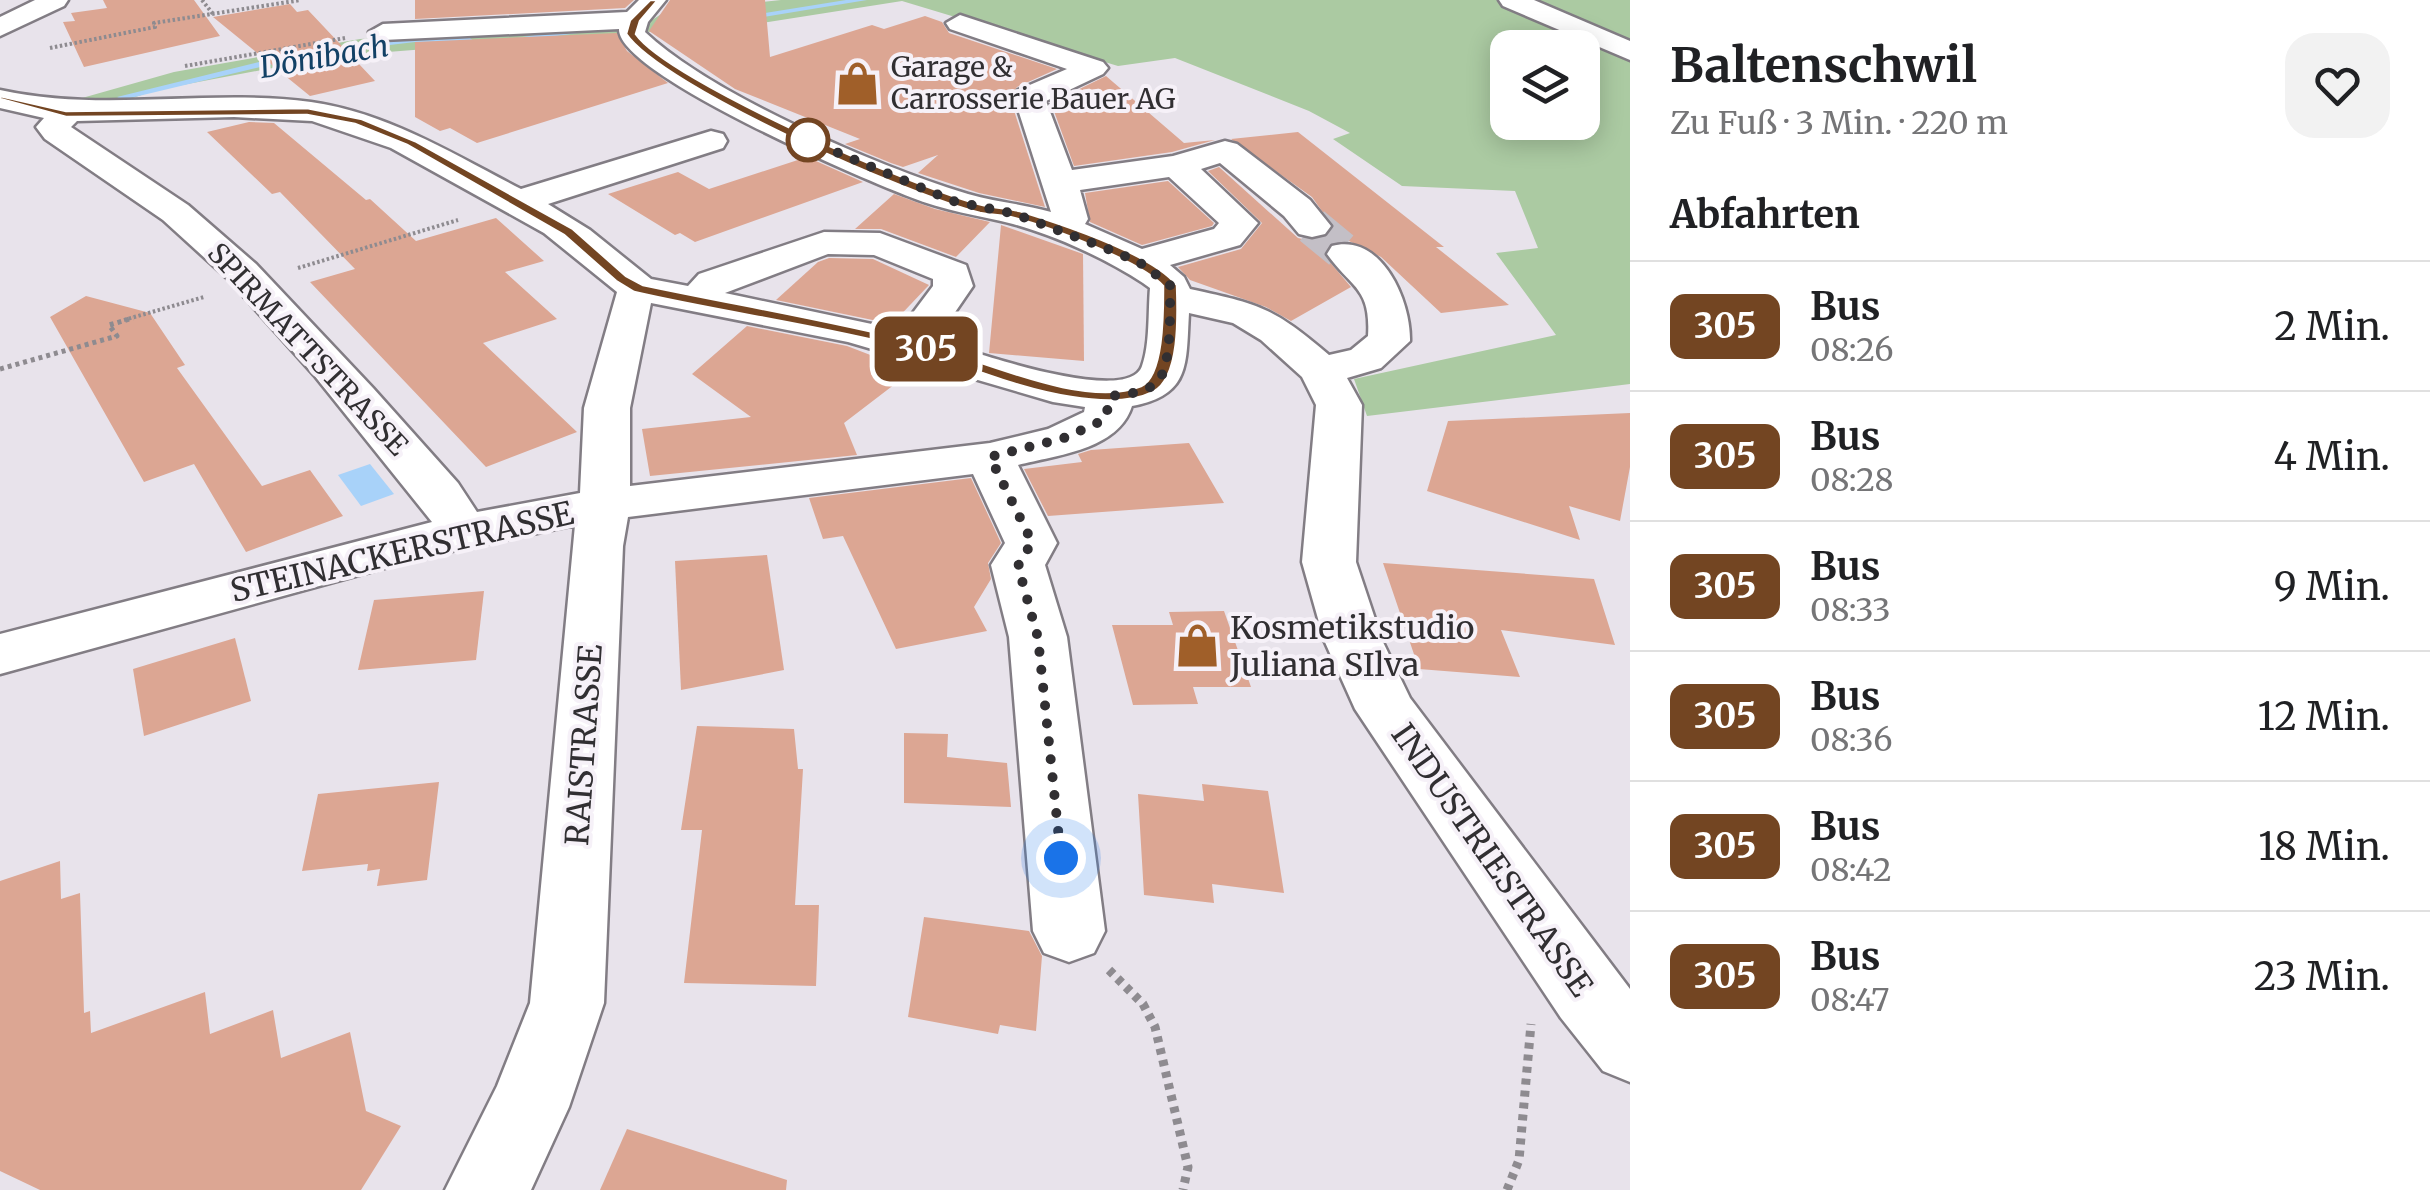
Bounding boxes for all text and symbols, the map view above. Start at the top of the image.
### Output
water label: Dönibach [255,26,392,86]
map controls [1490,30,1600,140]
button: layers [1490,30,1600,140]
button: heart [2285,33,2390,138]
text: Baltenschwil [1670,35,1977,95]
place label: Garage & Carrosserie Bauer AG [891,49,1175,117]
shop icon: Garage & Carrosserie Bauer AG [834,59,882,107]
text: Zu Fuß · 3 Min. · 220 m [1670,103,2008,143]
unlabelled marker [787,119,829,161]
text: Abfahrten [1670,191,1860,238]
street label: SPIRMATTSTRASSE [200,235,416,463]
text: Bus [1810,283,1880,330]
text: 2 Min. [2274,303,2390,350]
text: 305 [1694,304,1756,348]
line badge: 305 [868,316,984,382]
text: 305 [895,327,957,371]
text: 08:26 [1810,330,1894,370]
text: Bus [1810,413,1880,460]
text: 4 Min. [2273,433,2390,480]
text: 305 [1694,434,1756,478]
text: 08:28 [1810,460,1894,500]
street label: STEINACKERSTRASSE [227,493,578,611]
text: Bus [1810,543,1880,590]
text: 9 Min. [2274,563,2390,610]
text: 305 [1694,564,1756,608]
text: 08:33 [1810,590,1890,630]
place label: Kosmetikstudio Juliana SIlva [1229,608,1475,685]
shop icon: Kosmetikstudio Juliana SIlva [1173,622,1221,670]
street label: RAISTRASSE [557,642,611,847]
text: Bus [1810,673,1880,720]
text: 12 Min. [2258,693,2390,740]
text: 305 [1694,694,1756,738]
street label: INDUSTRIESTRASSE [1383,716,1602,1005]
text: 08:36 [1810,720,1893,760]
text: Bus [1810,803,1880,850]
text: 18 Min. [2258,823,2390,870]
text: 305 [1694,824,1756,868]
your location [1036,833,1086,883]
text: 08:42 [1810,850,1892,890]
text: Bus [1810,933,1880,980]
text: 23 Min. [2254,953,2390,1000]
text: 305 [1694,954,1756,998]
text: 08:47 [1810,980,1890,1020]

